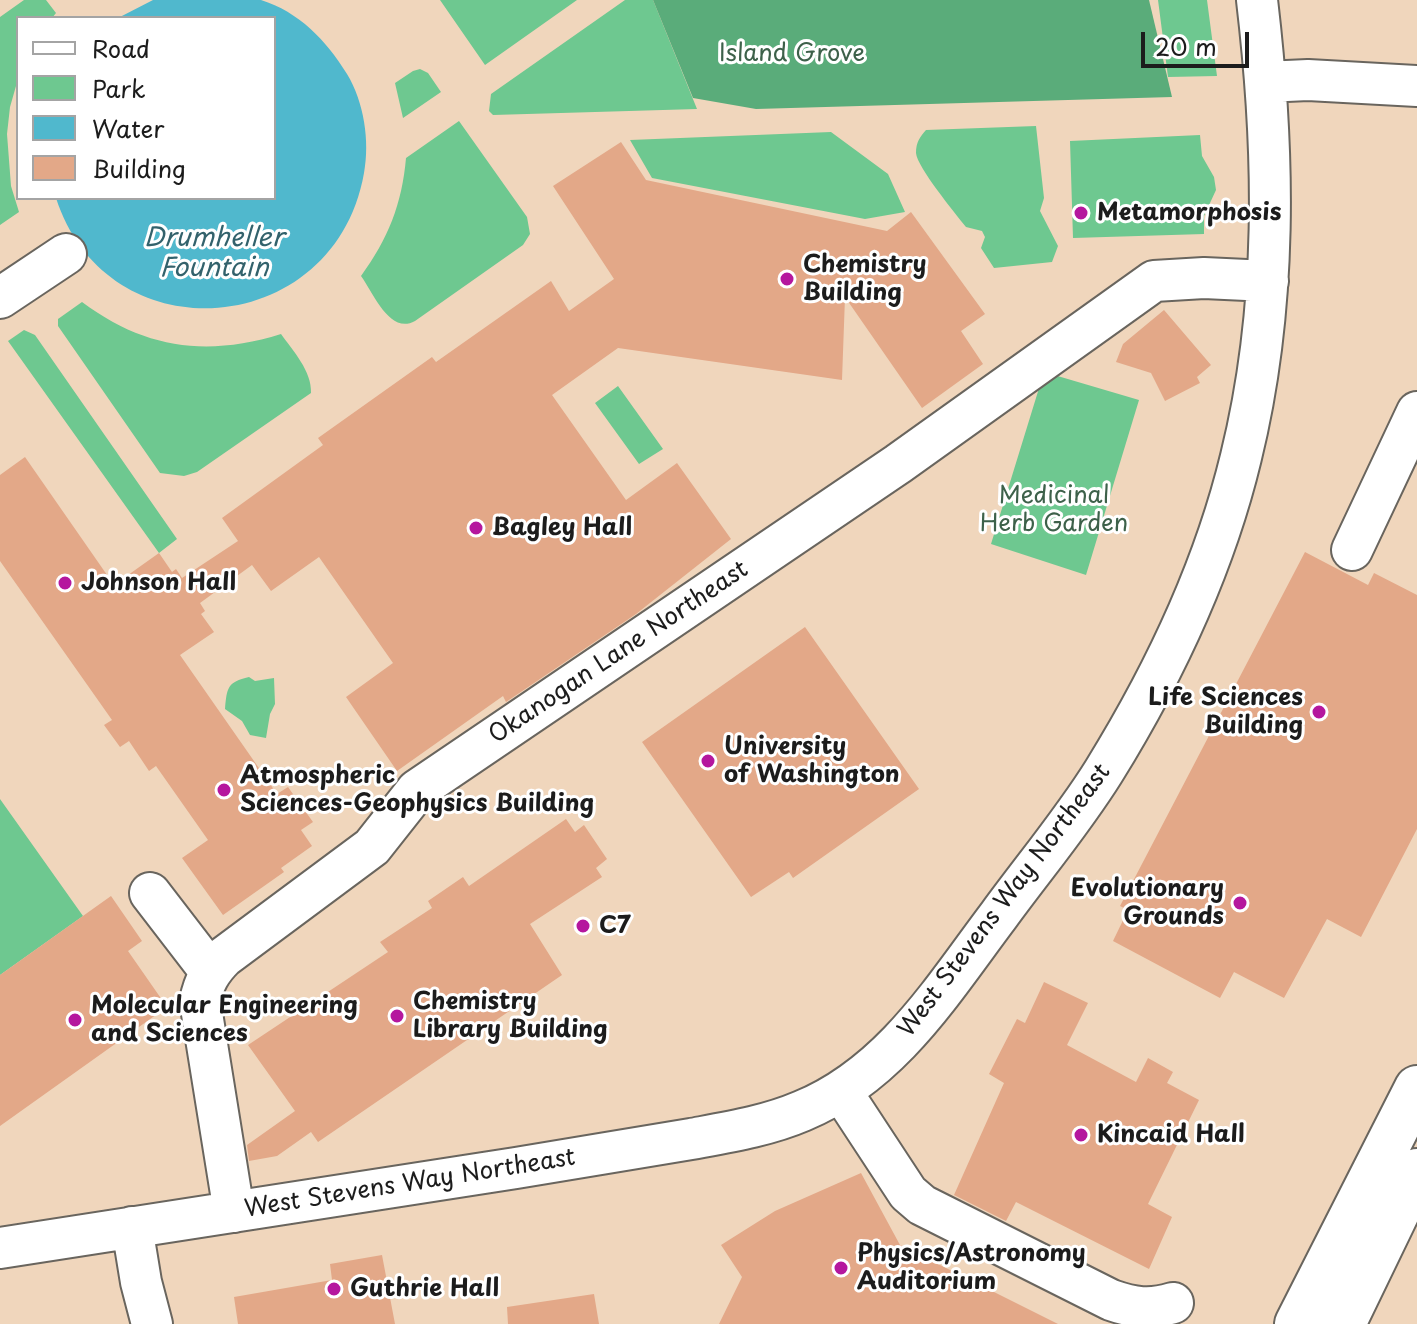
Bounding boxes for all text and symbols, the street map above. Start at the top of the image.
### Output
legend [16,16,276,200]
scale bar [1145,16,1253,66]
text: 20 m [1155,28,1217,64]
text: Road [92,30,150,66]
park label: Island Grove [719,40,865,68]
text: Park [92,70,146,106]
text: Water [92,110,164,146]
text: Building [92,150,186,186]
place label: Metamorphosis [1097,199,1281,227]
marker: Metamorphosis [1072,204,1090,222]
water label: Drumheller Fountain [144,223,284,284]
place label: Chemistry Building [803,251,927,307]
marker: Chemistry Building [778,270,796,288]
park label: Medicinal Herb Garden [980,482,1128,538]
place label: Bagley Hall [492,514,632,542]
marker: Bagley Hall [467,519,485,537]
street label: Okanogan Lane Northeast [484,555,754,751]
place label: Johnson Hall [81,569,236,597]
marker: Johnson Hall [56,574,74,592]
place label: Life Sciences Building [1148,684,1303,740]
marker: Life Sciences Building [1310,703,1328,721]
place label: University of Washington [724,733,900,789]
marker: University of Washington [699,752,717,770]
street label: West Stevens Way Northeast [893,759,1117,1043]
place label: Atmospheric Sciences-Geophysics Building [240,762,594,818]
marker: Atmospheric Sciences-Geophysics Building [215,781,233,799]
place label: Evolutionary Grounds [1071,875,1224,931]
marker: Evolutionary Grounds [1231,894,1249,912]
place label: C7 [599,912,631,940]
marker: C7 [574,917,592,935]
place label: Chemistry Library Building [413,988,608,1044]
place label: Molecular Engineering and Sciences [91,992,358,1048]
marker: Chemistry Library Building [388,1007,406,1025]
marker: Molecular Engineering and Sciences [66,1011,84,1029]
place label: Kincaid Hall [1097,1121,1245,1149]
marker: Kincaid Hall [1072,1126,1090,1144]
street label: West Stevens Way Northeast [242,1144,578,1224]
place label: Physics/Astronomy Auditorium [857,1240,1085,1296]
marker: Physics/Astronomy Auditorium [832,1259,850,1277]
place label: Guthrie Hall [350,1275,499,1303]
marker: Guthrie Hall [325,1280,343,1298]

